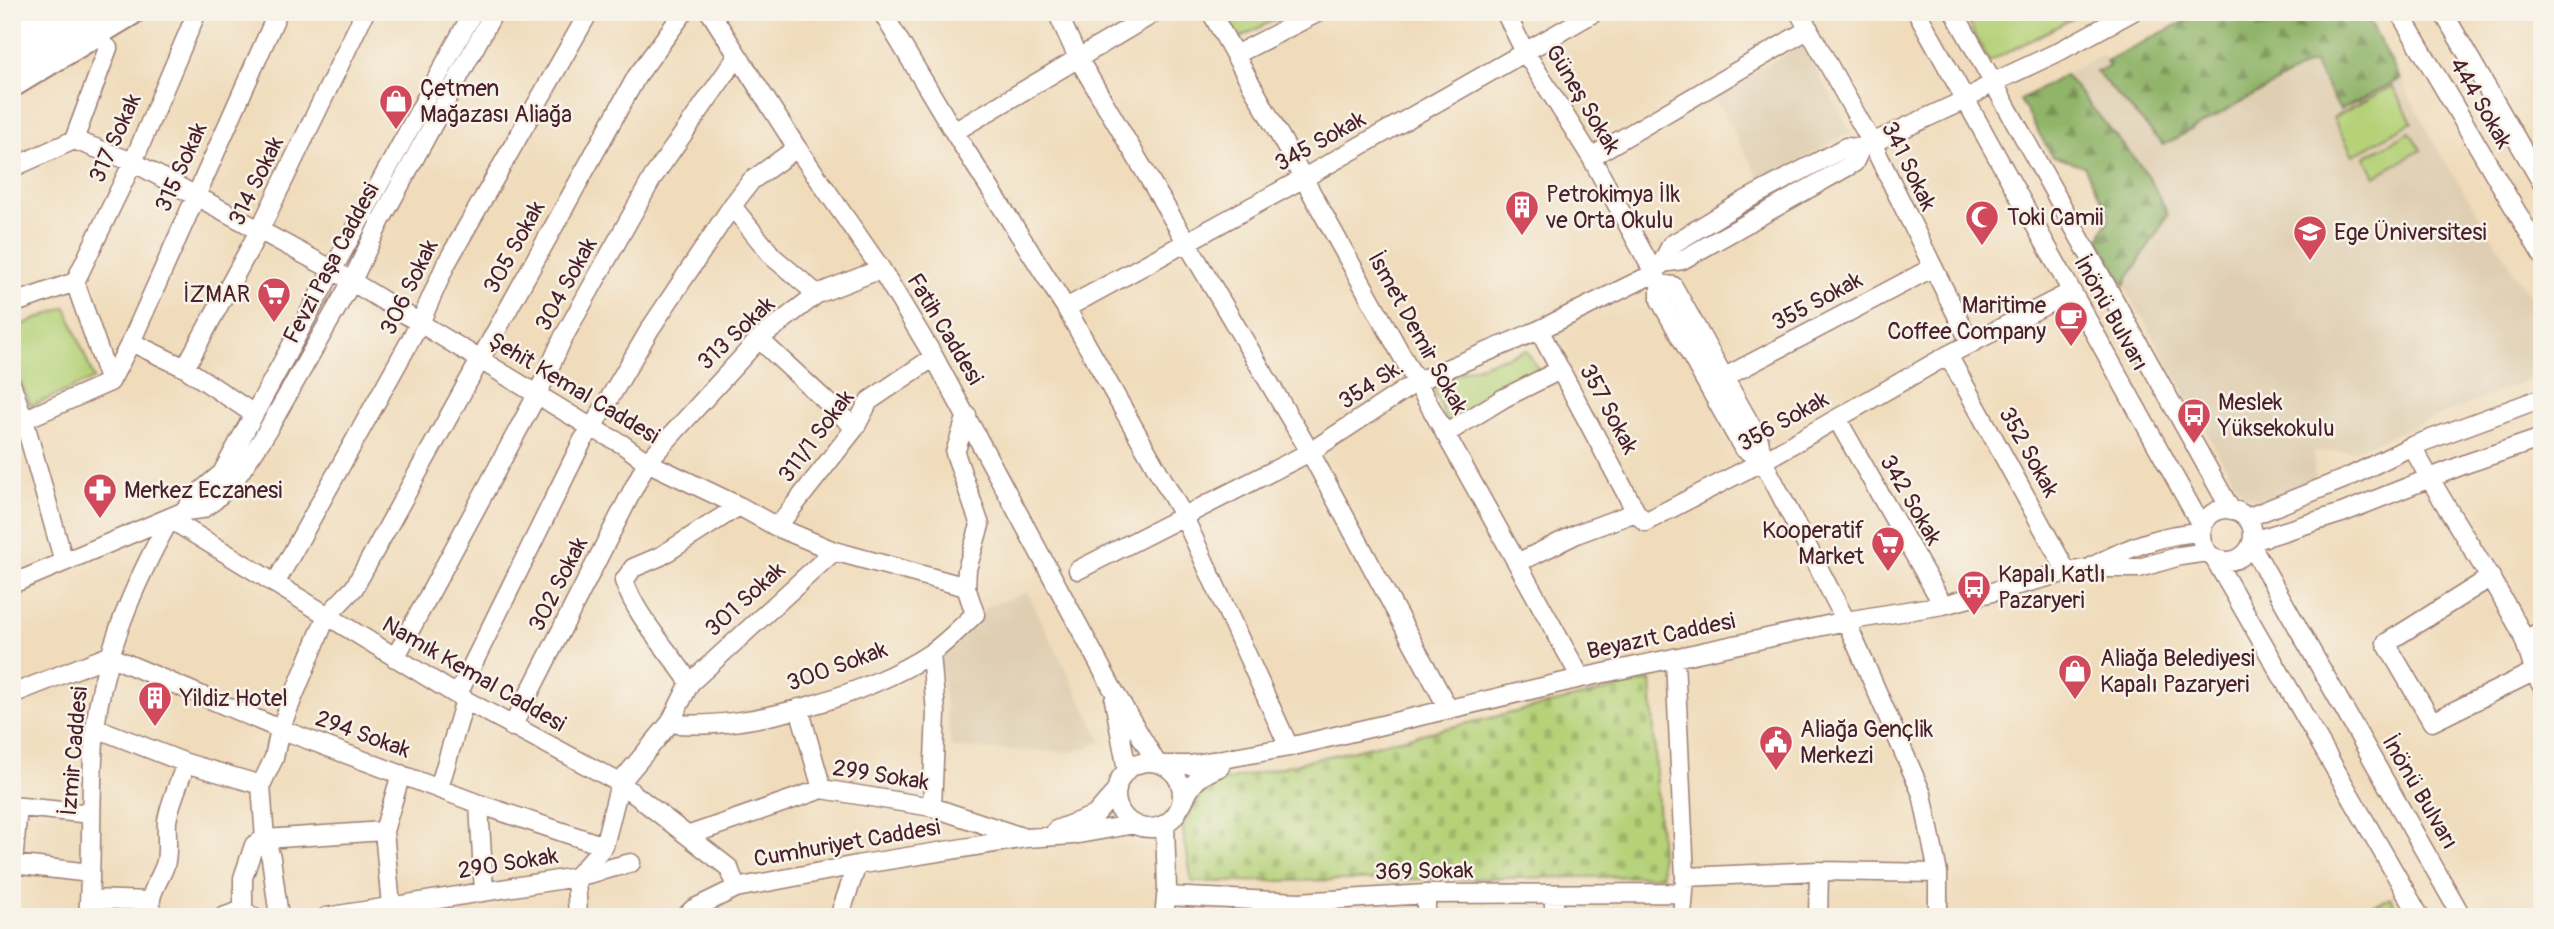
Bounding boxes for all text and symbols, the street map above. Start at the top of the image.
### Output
street label: Güneş Sokak [1539,39,1627,159]
street label: 444 Sokak [2443,52,2519,154]
place label: Çetmen Mağazası Aliağa [420,74,572,129]
shop icon: Çetmen Mağazası Aliağa [377,82,415,131]
street label: 317 Sokak [83,89,148,187]
street label: 345 Sokak [1270,104,1371,178]
street label: 315 Sokak [148,117,214,216]
street label: 341 Sokak [1875,117,1943,216]
street label: 314 Sokak [222,131,290,230]
street label: Fevzi Paşa Caddesi [276,178,386,348]
place label: Petrokimya İlk ve Orta Okulu [1545,180,1680,235]
building icon: Petrokimya İlk ve Orta Okulu [1503,188,1541,237]
street label: 305 Sokak [477,195,552,298]
mosque icon: Toki Camii [1963,198,2001,247]
place label: Toki Camii [2007,203,2103,232]
school or university icon: Ege Üniversitesi [2291,213,2329,262]
place label: Ege Üniversitesi [2334,218,2487,247]
street label: 304 Sokak [528,232,604,336]
street label: 306 Sokak [373,234,445,339]
street label: İsmet Demir Sokak [1361,247,1475,420]
street label: İnönü Bulvarı [2067,250,2155,376]
street label: 355 Sokak [1767,265,1868,337]
street label: Fatih Caddesi [900,268,990,390]
supermarket icon: İZMAR [255,275,293,324]
place label: İZMAR [183,280,250,309]
street label: 313 Sokak [691,290,781,376]
place label: Maritime Coffee Company [1887,291,2047,346]
cafe icon: Maritime Coffee Company [2052,299,2090,348]
street label: Şehit Kemal Caddesi [483,326,665,450]
street label: 354 Sk. [1333,352,1409,416]
street label: 357 Sokak [1573,359,1645,459]
street label: 311/1 Sokak [772,384,861,488]
street label: 356 Sokak [1733,384,1834,458]
place label: Meslek Yüksekokulu [2217,388,2335,443]
bus stop icon: Meslek Yüksekokulu [2175,396,2213,445]
street label: 352 Sokak [1992,402,2066,503]
street label: 342 Sokak [1874,450,1949,551]
pharmacy icon: Merkez Eczanesi [81,471,119,520]
place label: Merkez Eczanesi [124,476,282,505]
place label: Kooperatif Market [1762,516,1865,571]
supermarket icon: Kooperatif Market [1869,524,1907,573]
street label: 302 Sokak [522,532,594,636]
street label: 301 Sokak [699,555,791,643]
place label: Kapalı Katlı Pazaryeri [1998,560,2106,615]
bus stop icon: Kapalı Katlı Pazaryeri [1955,568,1993,617]
street label: Beyazıt Caddesi [1584,606,1738,666]
street label: Namık Kemal Caddesi [377,610,571,738]
street label: 300 Sokak [783,634,892,698]
place label: Aliağa Belediyesi Kapalı Pazaryeri [2100,644,2255,699]
shop icon: Aliağa Belediyesi Kapalı Pazaryeri [2056,652,2094,701]
building icon: Yildiz Hotel [136,679,174,728]
place label: Yildiz Hotel [179,684,288,713]
street label: İzmir Caddesi [54,685,94,817]
street label: 294 Sokak [312,704,415,765]
place label: Aliağa Gençlik Merkezi [1800,715,1934,770]
public building icon: Aliağa Gençlik Merkezi [1757,723,1795,772]
street label: İnönü Bulvarı [2376,730,2464,854]
street label: 299 Sokak [831,753,932,797]
street label: Cumhuriyet Caddesi [752,812,942,874]
street label: 290 Sokak [456,841,561,885]
street label: 369 Sokak [1374,856,1474,886]

